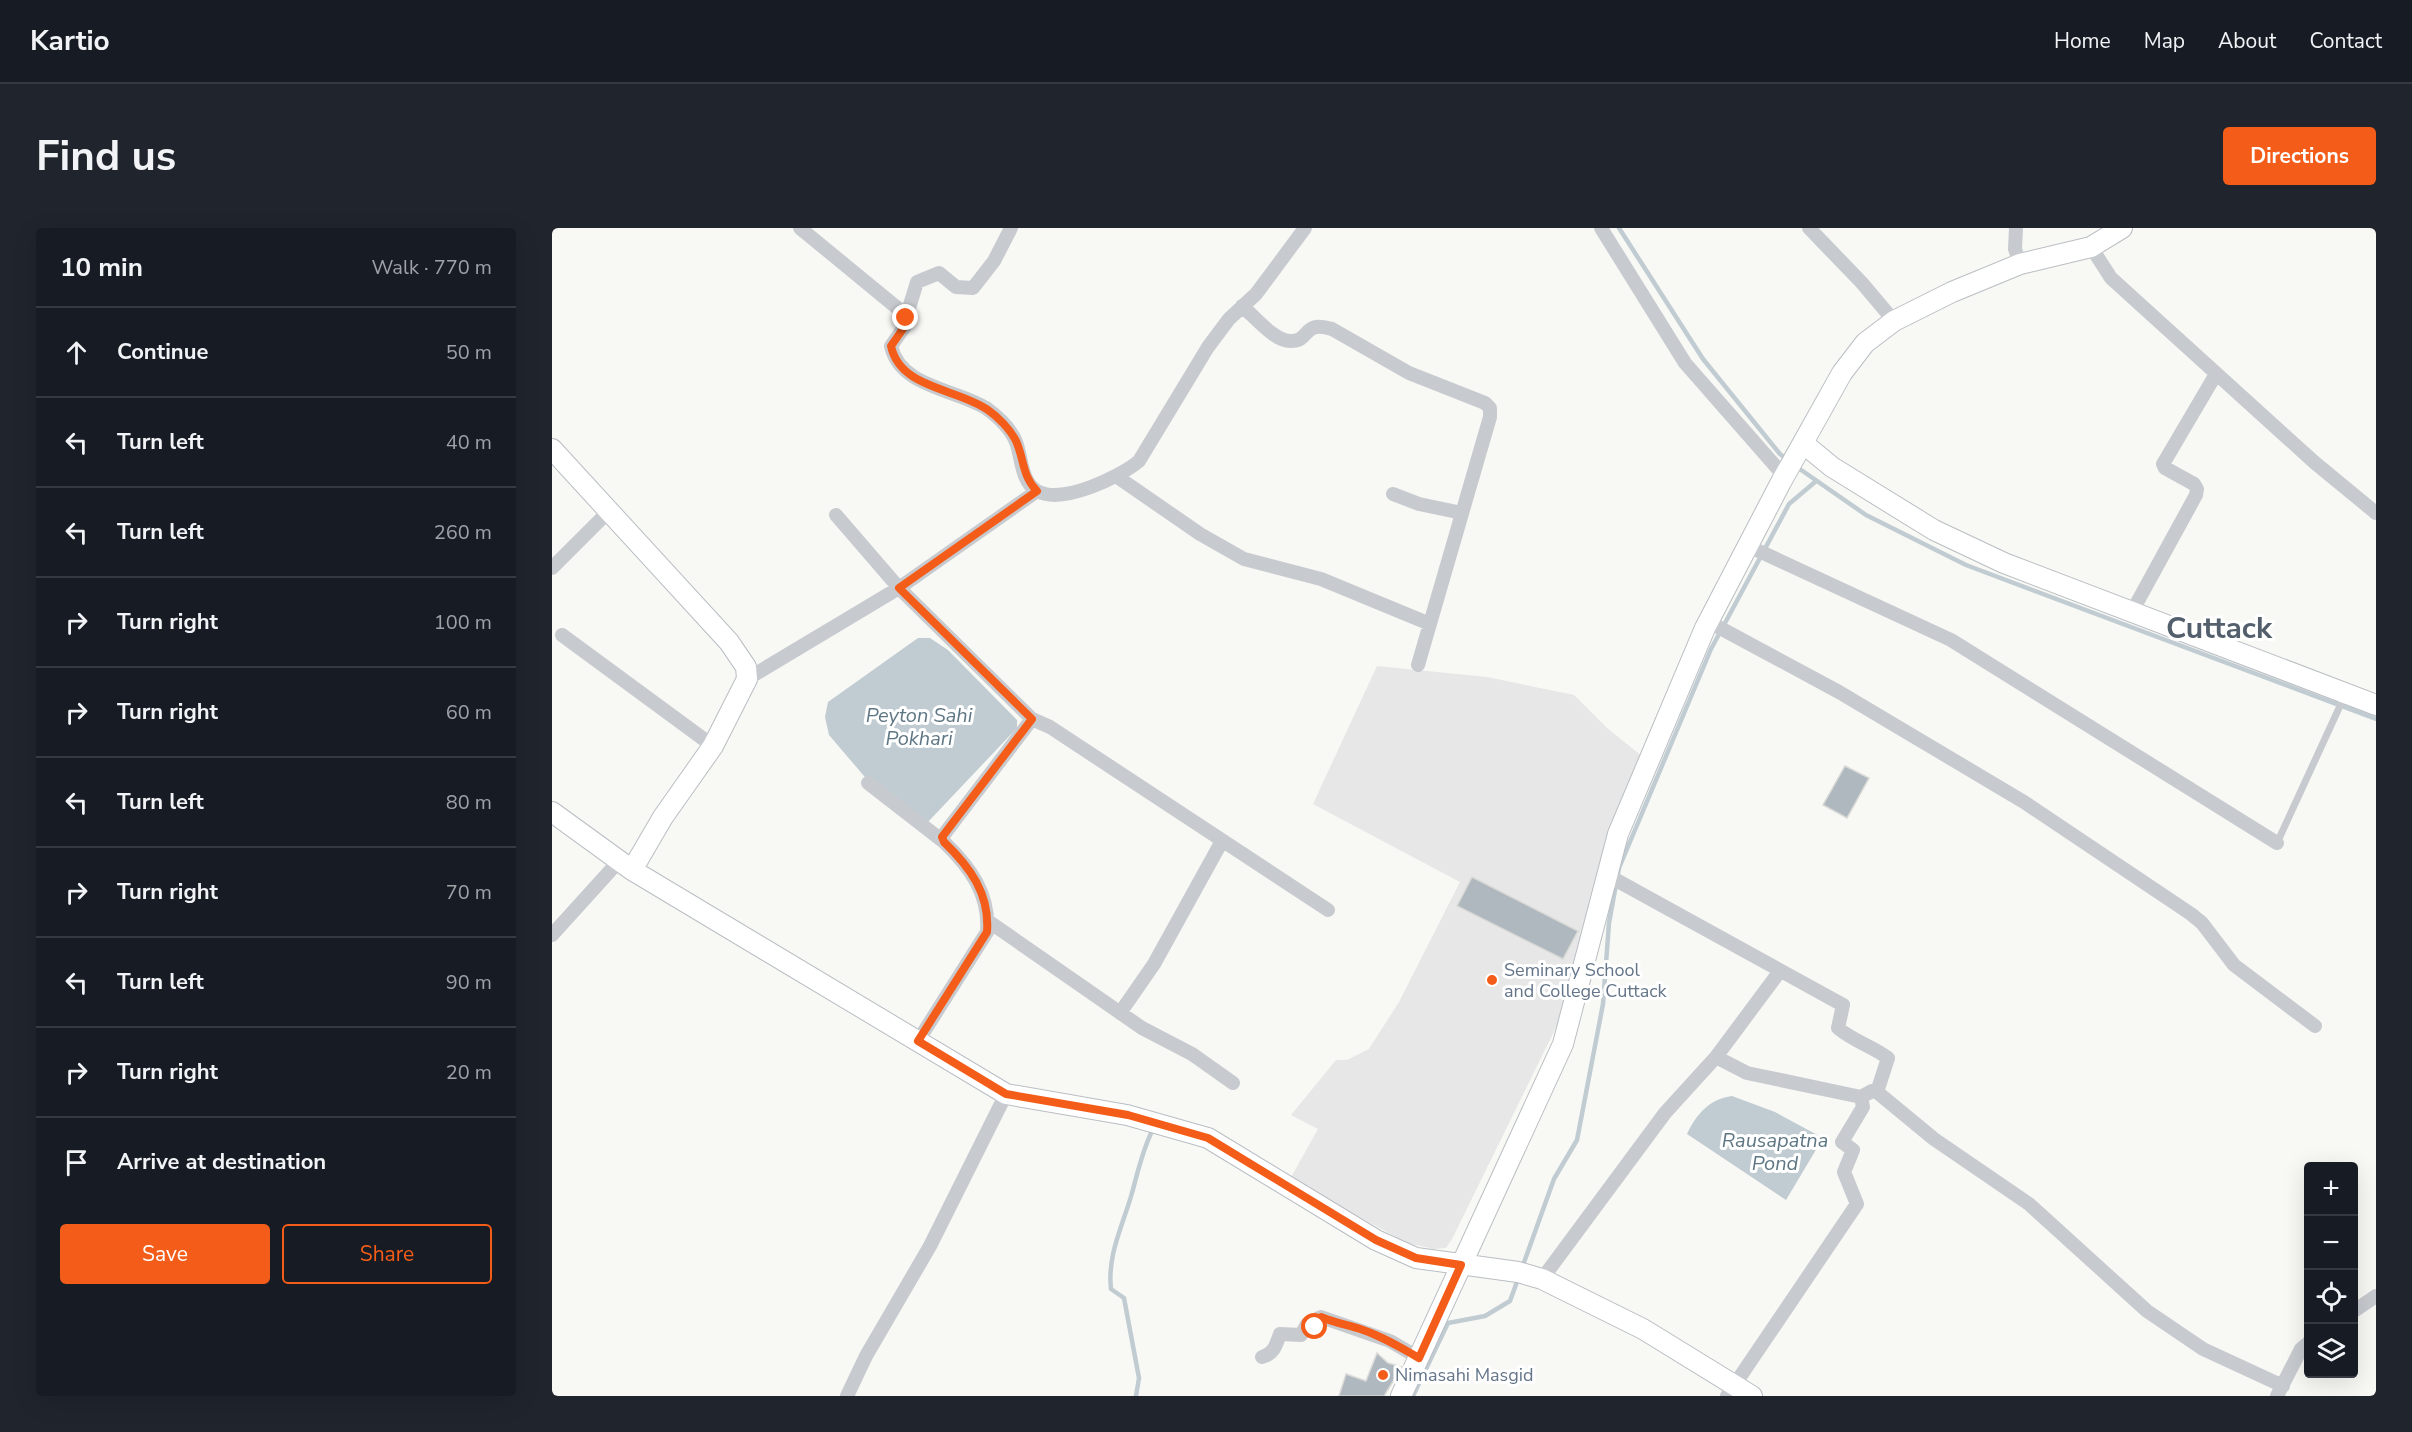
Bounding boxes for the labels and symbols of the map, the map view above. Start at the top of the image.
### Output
route end [892,304,918,330]
district label: Cuttack [2166,608,2273,649]
water label: Peyton Sahi Pokhari [866,702,973,752]
place label: Seminary School and College Cuttack [1504,958,1668,1003]
marker: Seminary School and College Cuttack [1485,973,1499,987]
water label: Rausapatna Pond [1722,1127,1828,1177]
route start [1301,1313,1327,1339]
place label: Nimasahi Masgid [1395,1363,1533,1387]
marker: Nimasahi Masgid [1376,1368,1390,1382]

